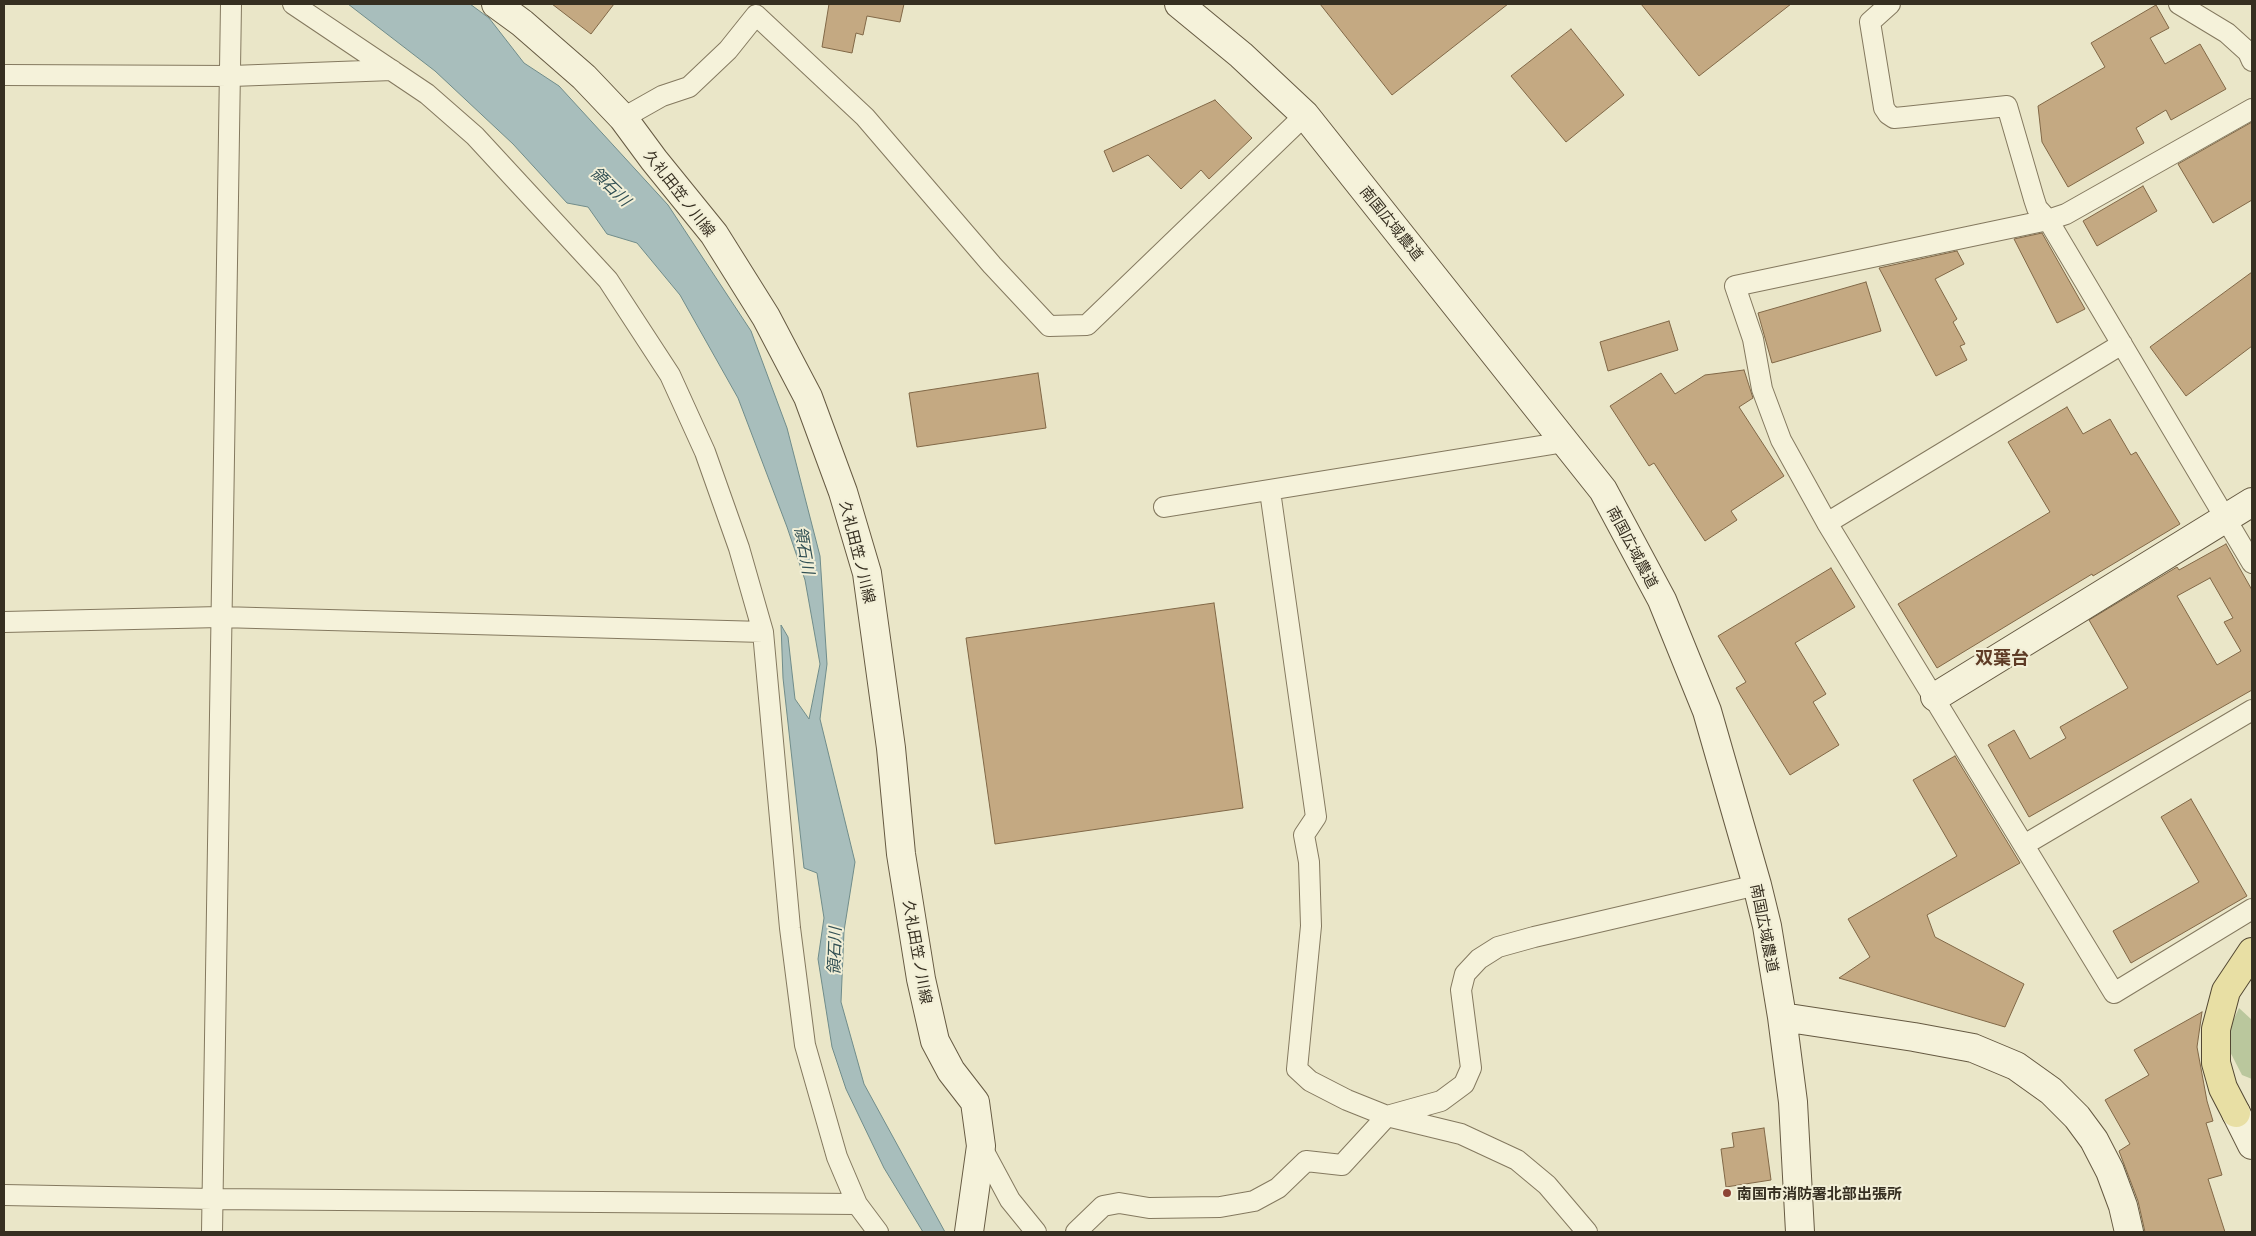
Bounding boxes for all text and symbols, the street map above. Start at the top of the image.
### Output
street label: 久礼田笠ノ川線 [641,146,719,240]
water label: 領石川 [587,162,635,210]
street label: 南国広域農道 [1357,182,1427,264]
street label: 久礼田笠ノ川線 [837,499,879,605]
street label: 南国広域農道 [1604,503,1662,591]
water label: 領石川 [791,525,819,575]
district label: 双葉台 [1975,646,2029,668]
street label: 南国広域農道 [1748,882,1782,974]
street label: 久礼田笠ノ川線 [900,899,936,1005]
water label: 領石川 [824,927,844,975]
place label: 南国市消防署北部出張所 [1737,1184,1902,1202]
marker: 南国市消防署北部出張所 [1721,1187,1733,1199]

